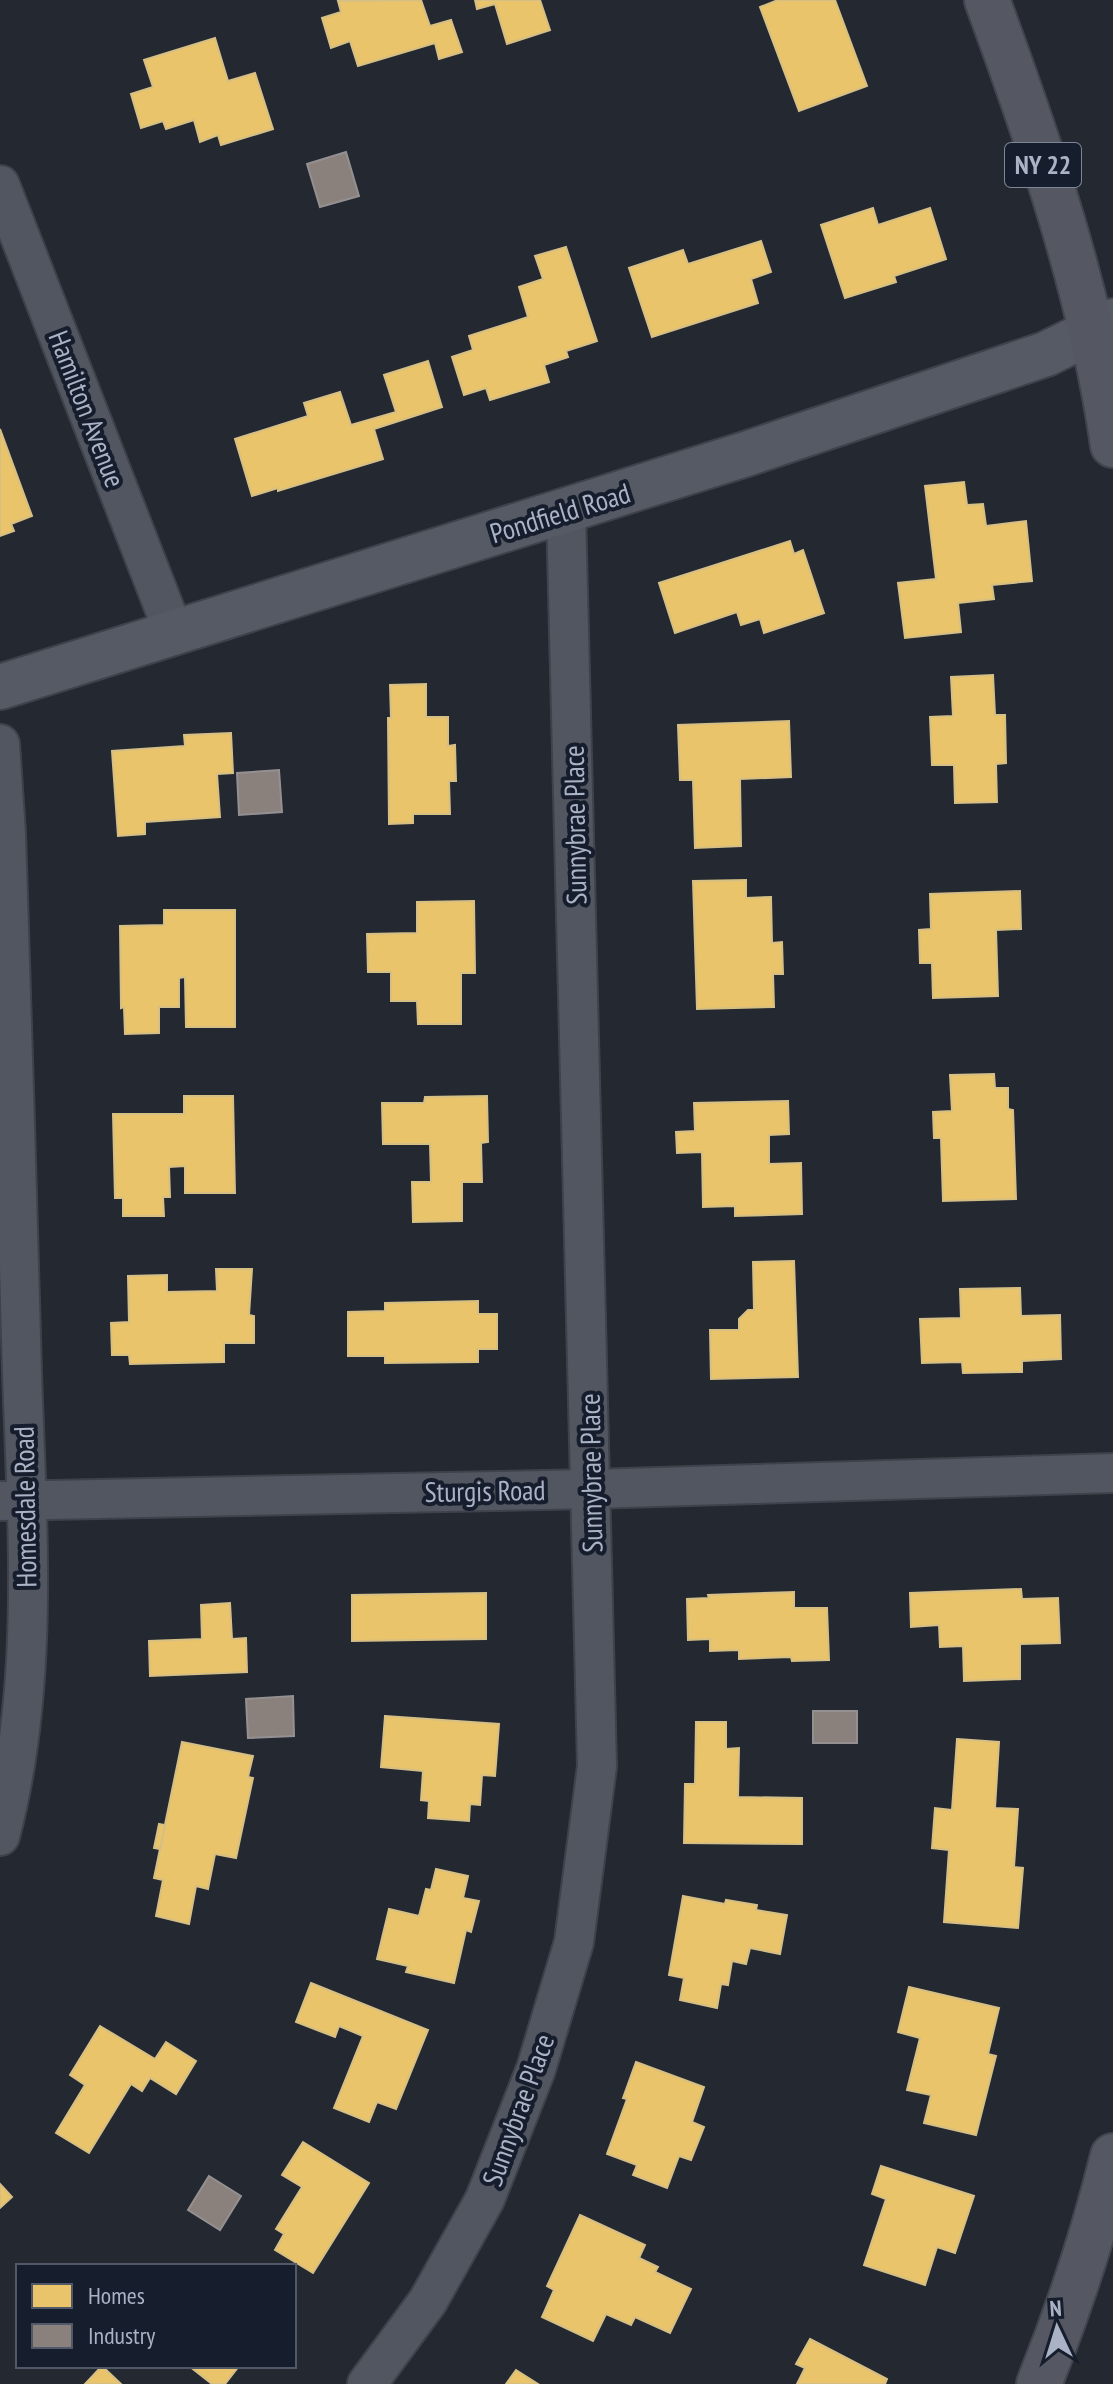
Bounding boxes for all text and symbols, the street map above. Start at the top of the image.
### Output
road number: NY 22 [1005,143,1081,187]
street label: Hamilton Avenue [41,325,134,492]
street label: Pondfield Road [485,474,634,551]
street label: Sunnybrae Place [555,745,594,905]
street label: Sunnybrae Place [571,1393,610,1553]
street label: Homesdale Road [5,1426,44,1588]
street label: Sturgis Road [424,1471,546,1510]
street label: Sunnybrae Place [473,2029,562,2191]
legend [16,2264,296,2368]
text: Homes [88,2280,145,2311]
north arrow [1017,2288,1097,2368]
text: N [1049,2294,1063,2322]
text: Industry [88,2320,155,2351]

